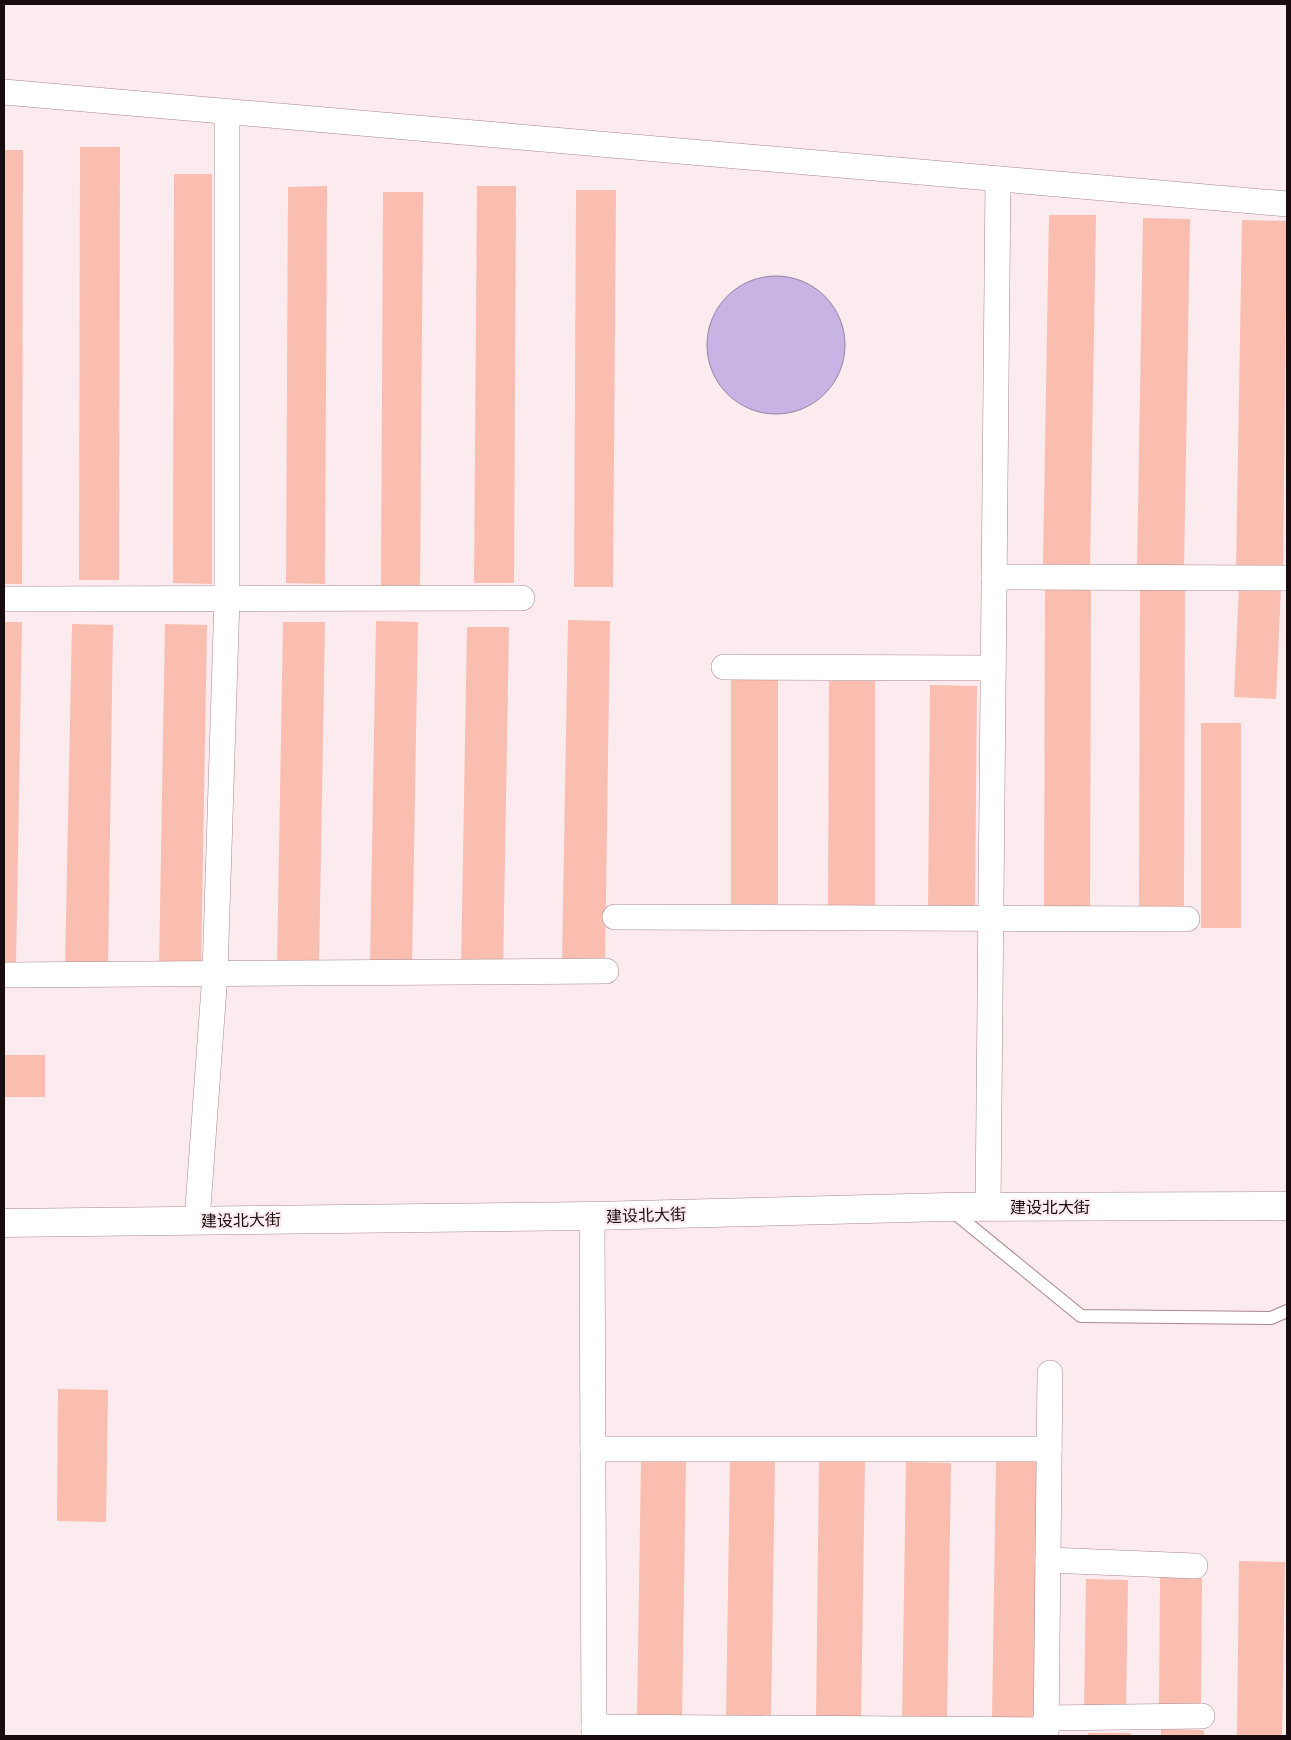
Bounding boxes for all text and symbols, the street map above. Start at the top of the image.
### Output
street label: 建设北大街 [1010,1196,1090,1218]
street label: 建设北大街 [606,1203,686,1227]
street label: 建设北大街 [201,1208,281,1232]

